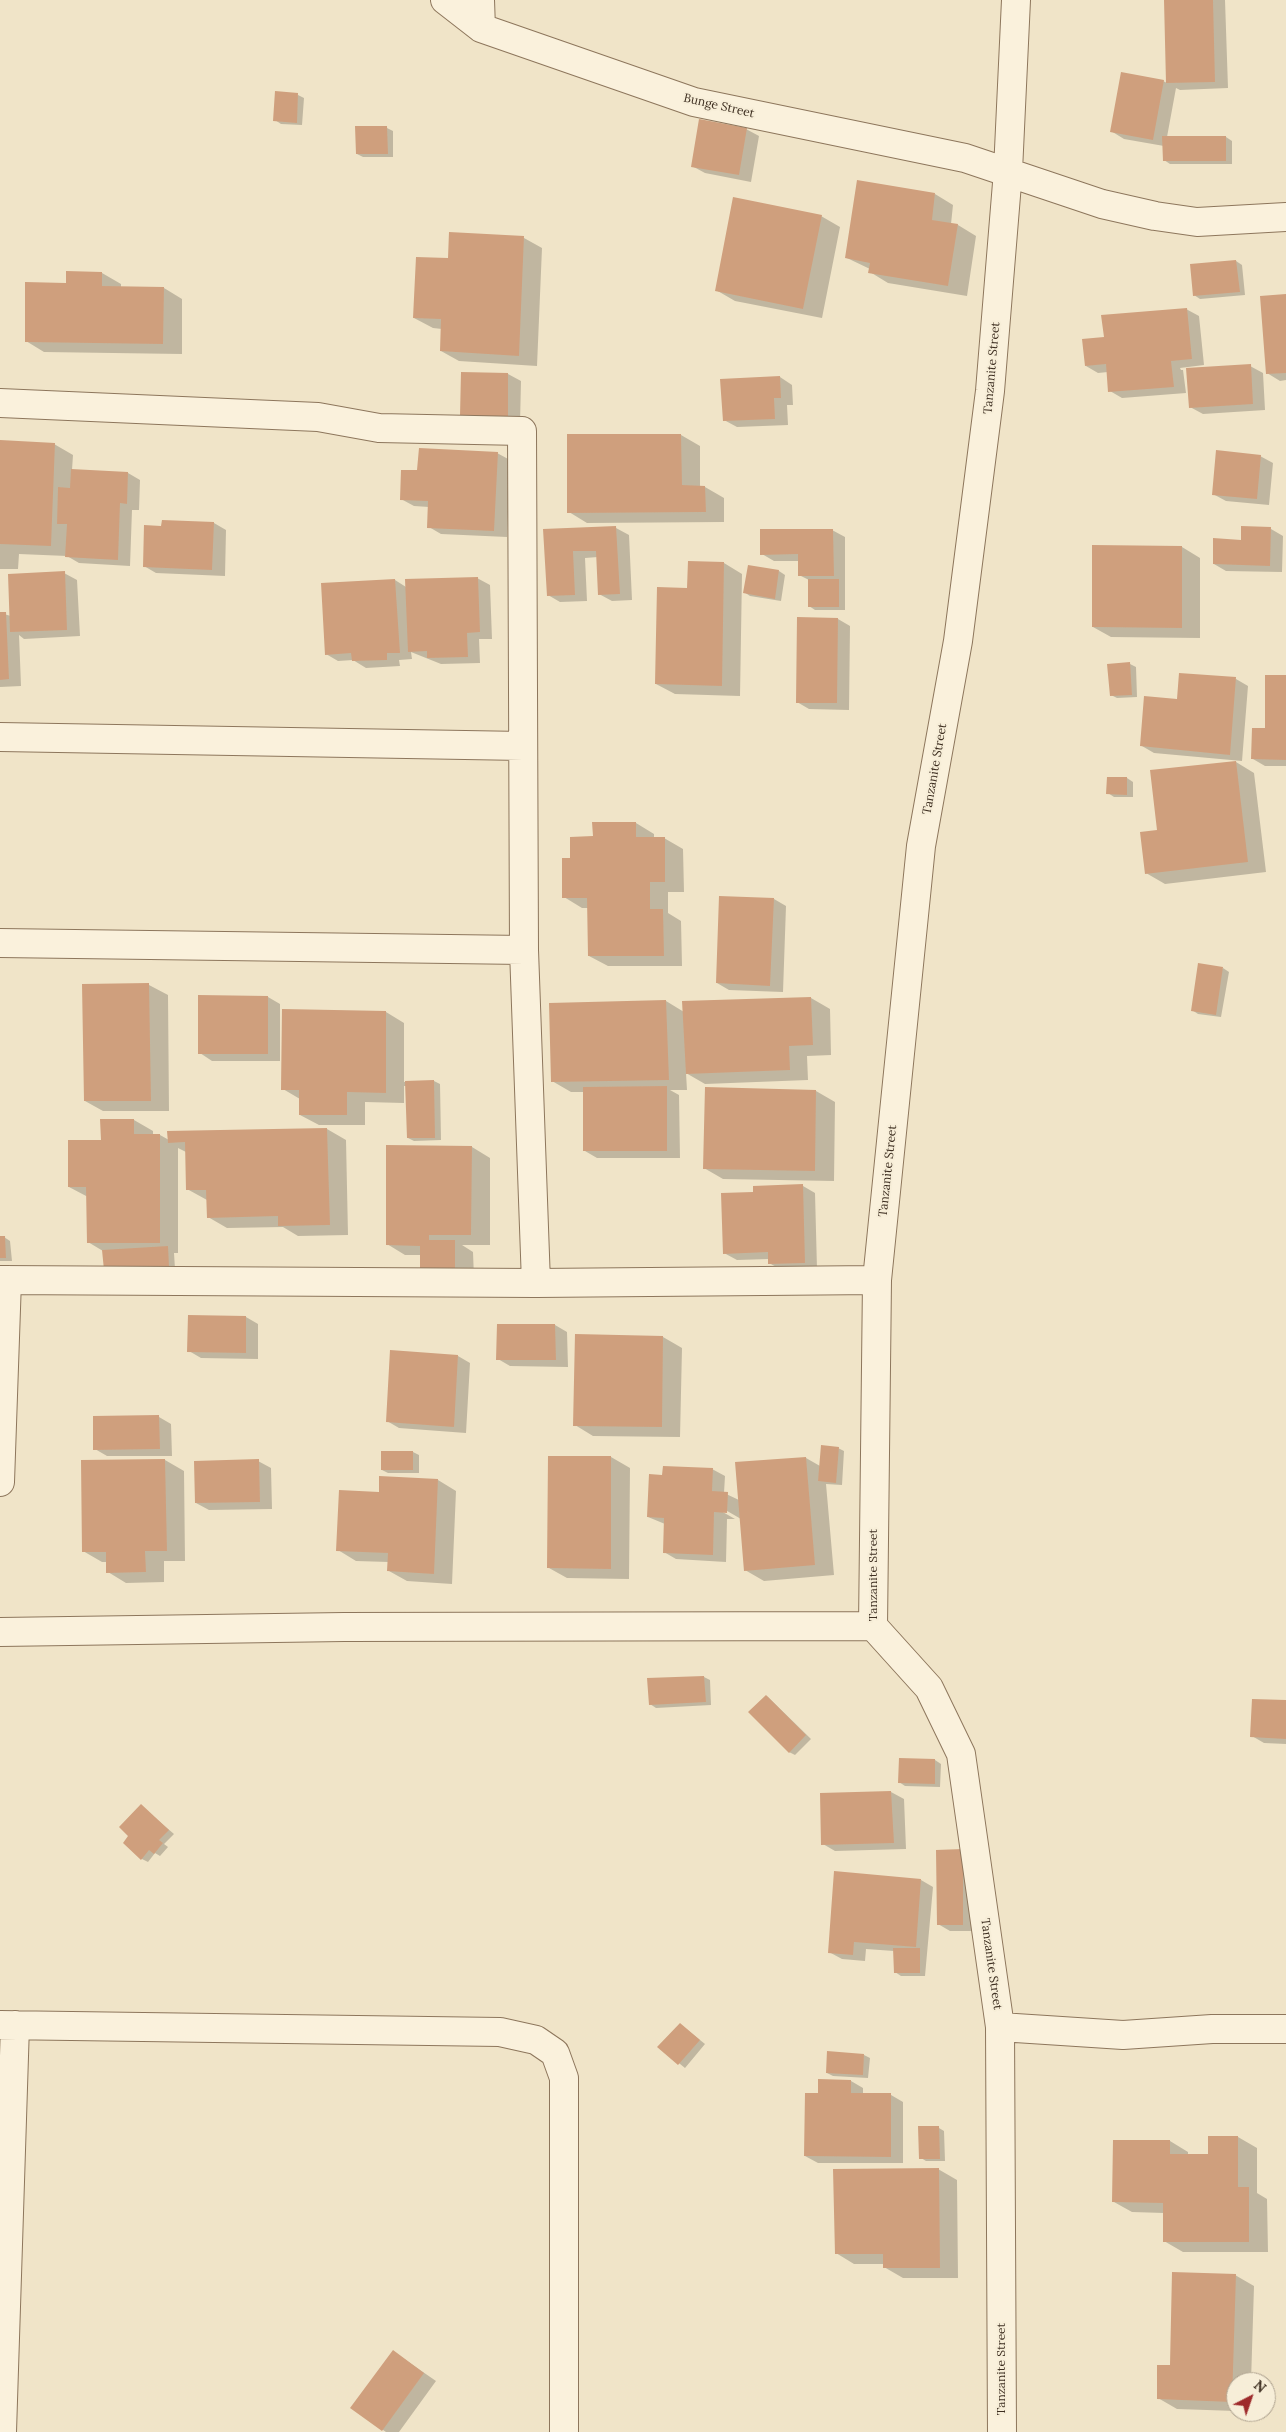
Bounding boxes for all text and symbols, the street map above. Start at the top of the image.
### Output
street label: Bunge Street [682,91,756,121]
street label: Tanzanite Street [981,321,1003,415]
street label: Tanzanite Street [920,722,950,816]
street label: Tanzanite Street [876,1124,900,1218]
street label: Tanzanite Street [867,1529,881,1621]
street label: Tanzanite Street [977,1917,1005,2011]
street label: Tanzanite Street [995,2323,1009,2415]
north arrow [1226,2372,1276,2422]
text: N [1250,2376,1270,2397]

